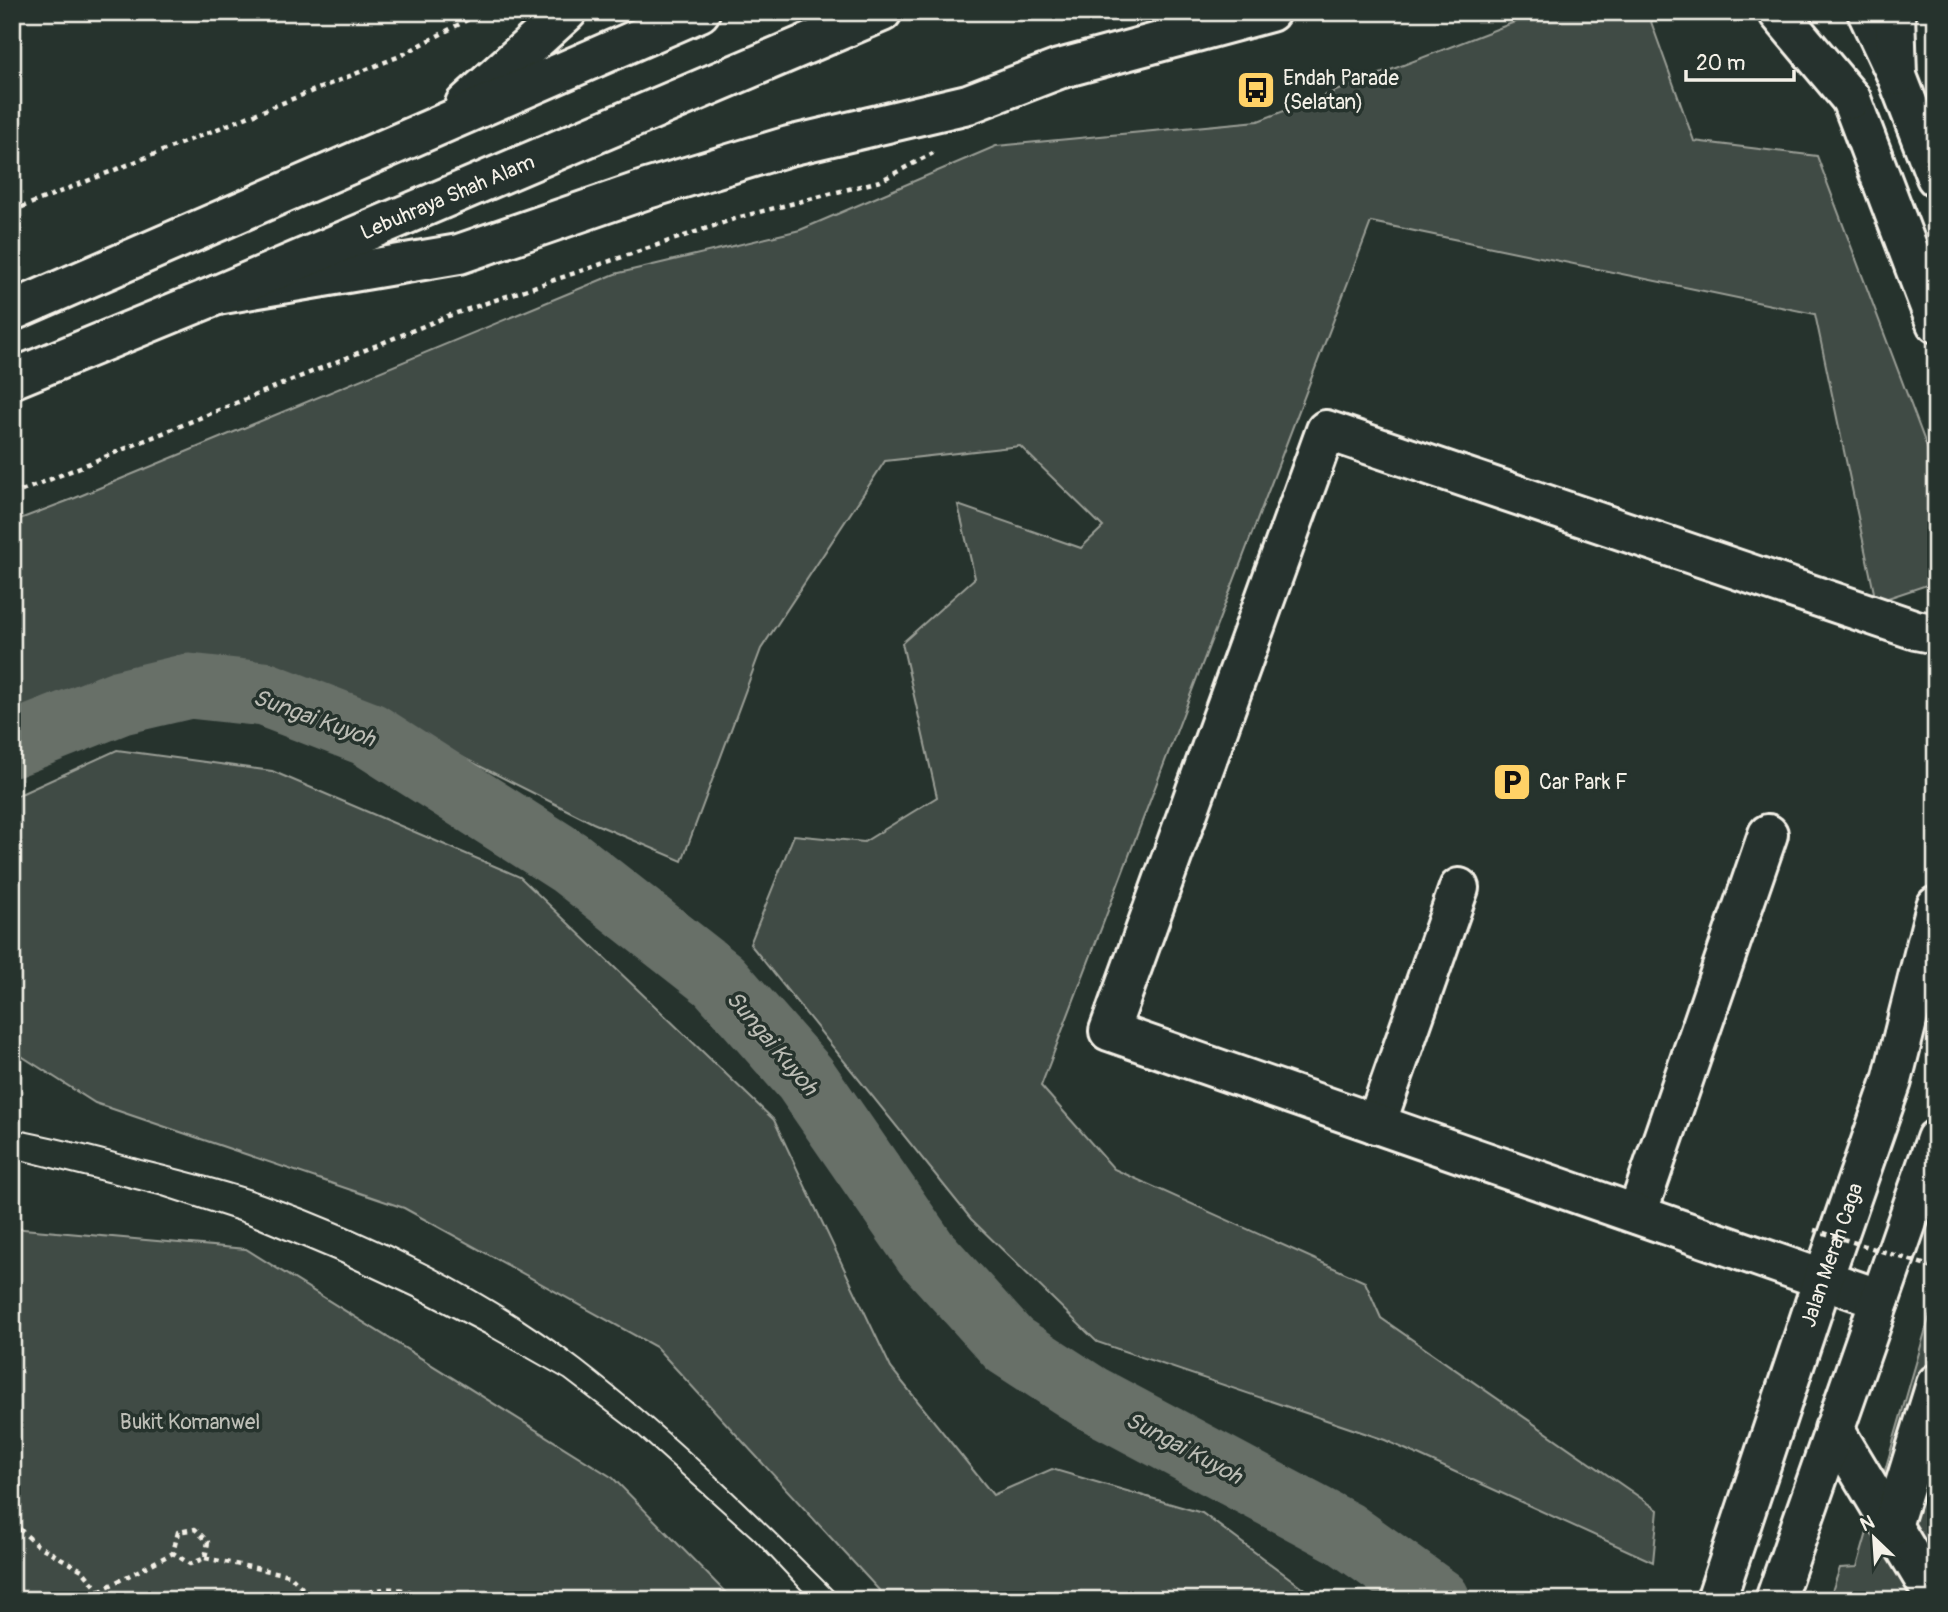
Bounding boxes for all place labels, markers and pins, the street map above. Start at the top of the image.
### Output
place label: Endah Parade (Selatan) [1283,65,1400,116]
bus stop icon: Endah Parade (Selatan) [1235,69,1277,111]
parking icon: Car Park F [1491,761,1533,803]
place label: Car Park F [1539,769,1628,796]

